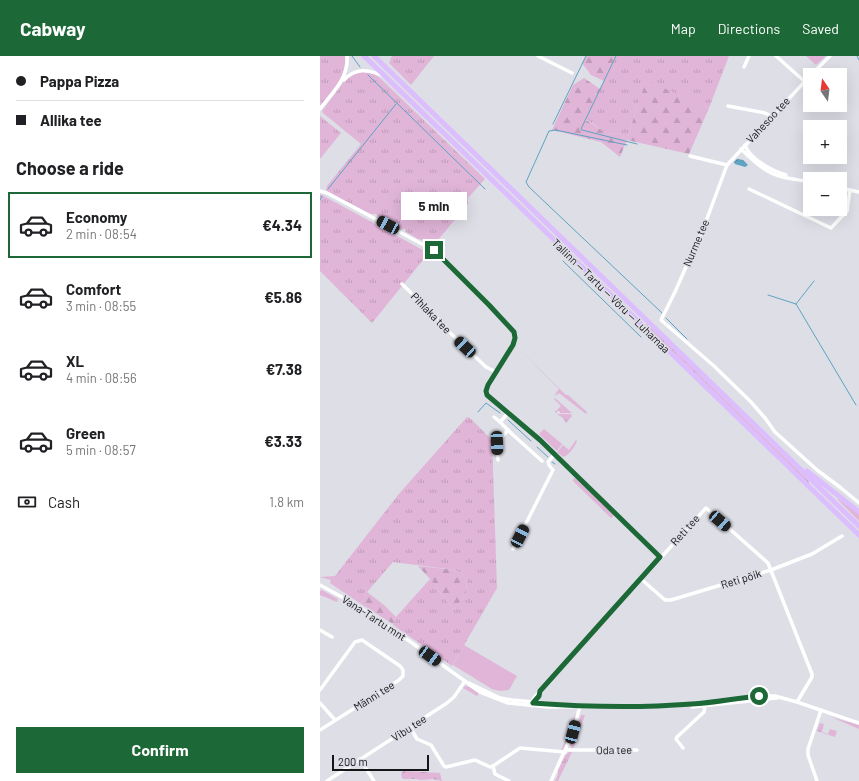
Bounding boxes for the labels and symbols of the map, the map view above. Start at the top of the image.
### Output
north arrow [803,68,847,112]
street label: Vahesoo tee [743,94,792,145]
callout: 5 min [401,192,467,220]
car [375,214,401,236]
street label: Nurme tee [680,217,711,268]
street label: Tallinn — Tartu — Võru — Luhamaa [550,236,673,355]
route end [425,241,443,259]
street label: Pihlaka tee [409,289,454,336]
car [452,334,478,360]
car [491,431,503,455]
car [707,509,733,533]
street label: Reti tee [667,511,702,548]
car [509,523,531,549]
street label: Reti põik [719,566,763,591]
street label: Vana-Tartu mnt [340,592,409,643]
car [417,644,443,668]
street label: Männi tee [351,678,397,713]
route start [750,687,768,705]
street label: Vibu tee [389,711,429,744]
car [564,719,582,745]
street label: Oda tee [596,743,632,756]
scale bar [332,753,429,772]

